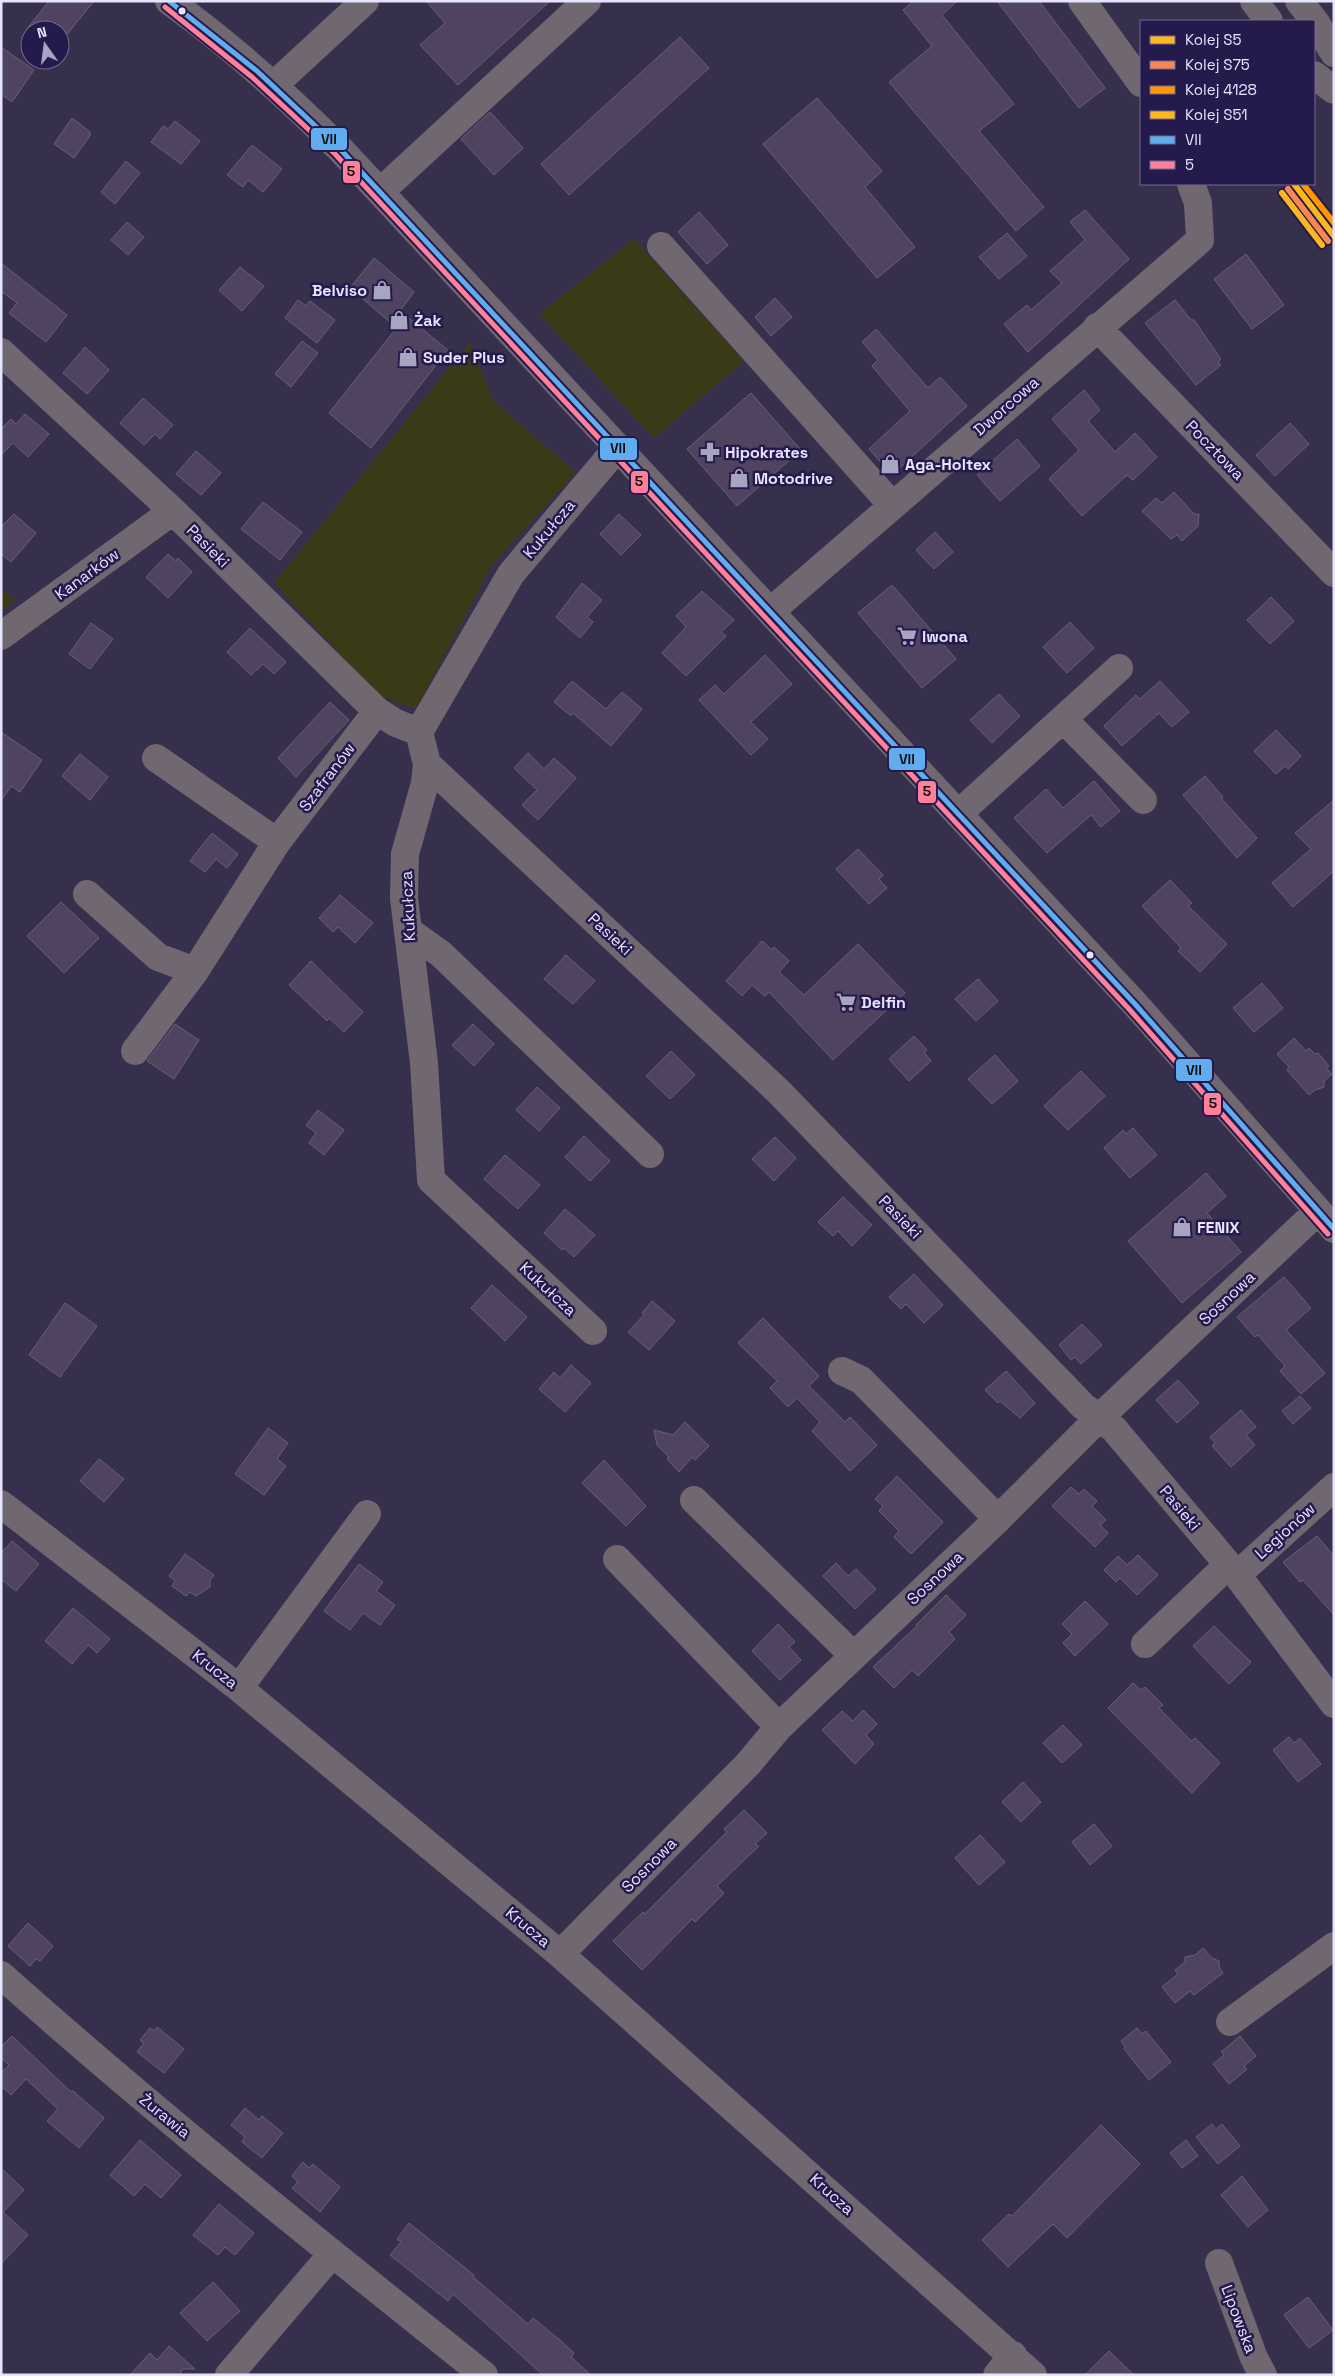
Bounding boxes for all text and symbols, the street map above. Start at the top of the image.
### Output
unlabelled marker [177,6,187,16]
north arrow [20,20,70,70]
legend [1140,20,1315,185]
text: N [35,23,49,42]
text: Kolej S5 [1185,30,1241,49]
text: Kolej S75 [1185,55,1250,74]
text: Kolej 4128 [1185,80,1257,99]
text: Kolej S51 [1185,105,1247,124]
line badge: VII [310,127,348,151]
text: VII [321,130,337,148]
text: VII [1185,130,1202,149]
text: 5 [1185,155,1194,174]
line badge: 5 [342,160,361,184]
text: 5 [347,162,355,180]
shop icon: Belviso [371,279,393,301]
place label: Belviso [312,280,367,301]
shop icon: Żak [388,309,410,331]
place label: Żak [414,310,442,331]
shop icon: Suder Plus [397,346,419,368]
place label: Suder Plus [423,347,505,368]
street label: Dworcowa [969,372,1043,440]
street label: Pocztowa [1181,416,1249,484]
line badge: VII [599,437,638,461]
text: VII [610,439,626,457]
pharmacy icon: Hipokrates [699,441,721,463]
place label: Hipokrates [725,442,808,463]
shop icon: Aga-Holtex [879,453,901,475]
place label: Aga-Holtex [905,454,992,475]
shop icon: Motodrive [728,467,750,489]
place label: Motodrive [754,468,833,489]
line badge: 5 [630,470,649,494]
text: 5 [635,472,643,490]
street label: Kukułcza [518,495,580,563]
street label: Pasieki [182,520,234,572]
street label: Kanarków [51,544,123,604]
supermarket icon: Iwona [896,625,918,647]
place label: Iwona [922,626,968,647]
street label: Szafranów [294,738,360,816]
line badge: VII [888,747,926,771]
text: VII [899,750,915,768]
line badge: 5 [917,780,937,804]
text: 5 [923,782,931,800]
street label: Kukułcza [396,870,420,942]
street label: Pasieki [583,908,637,960]
unlabelled marker [1085,950,1095,960]
supermarket icon: Delfin [835,991,857,1013]
place label: Delfin [861,992,906,1013]
line badge: VII [1175,1058,1213,1082]
text: VII [1186,1061,1202,1079]
line badge: 5 [1203,1092,1222,1116]
text: 5 [1209,1094,1217,1112]
street label: Pasieki [874,1191,926,1243]
shop icon: FENIX [1171,1216,1193,1238]
place label: FENIX [1197,1217,1240,1238]
street label: Kukułcza [515,1257,581,1321]
street label: Sosnowa [1194,1267,1260,1329]
street label: Pasieki [1155,1481,1205,1535]
street label: Legionów [1250,1498,1320,1564]
street label: Sosnowa [902,1547,968,1609]
street label: Krucza [188,1645,242,1693]
street label: Sosnowa [617,1833,681,1897]
street label: Krucza [501,1902,555,1952]
street label: Żurawia [135,2089,195,2143]
street label: Krucza [806,2169,858,2219]
street label: Lipowska [1216,2282,1262,2356]

